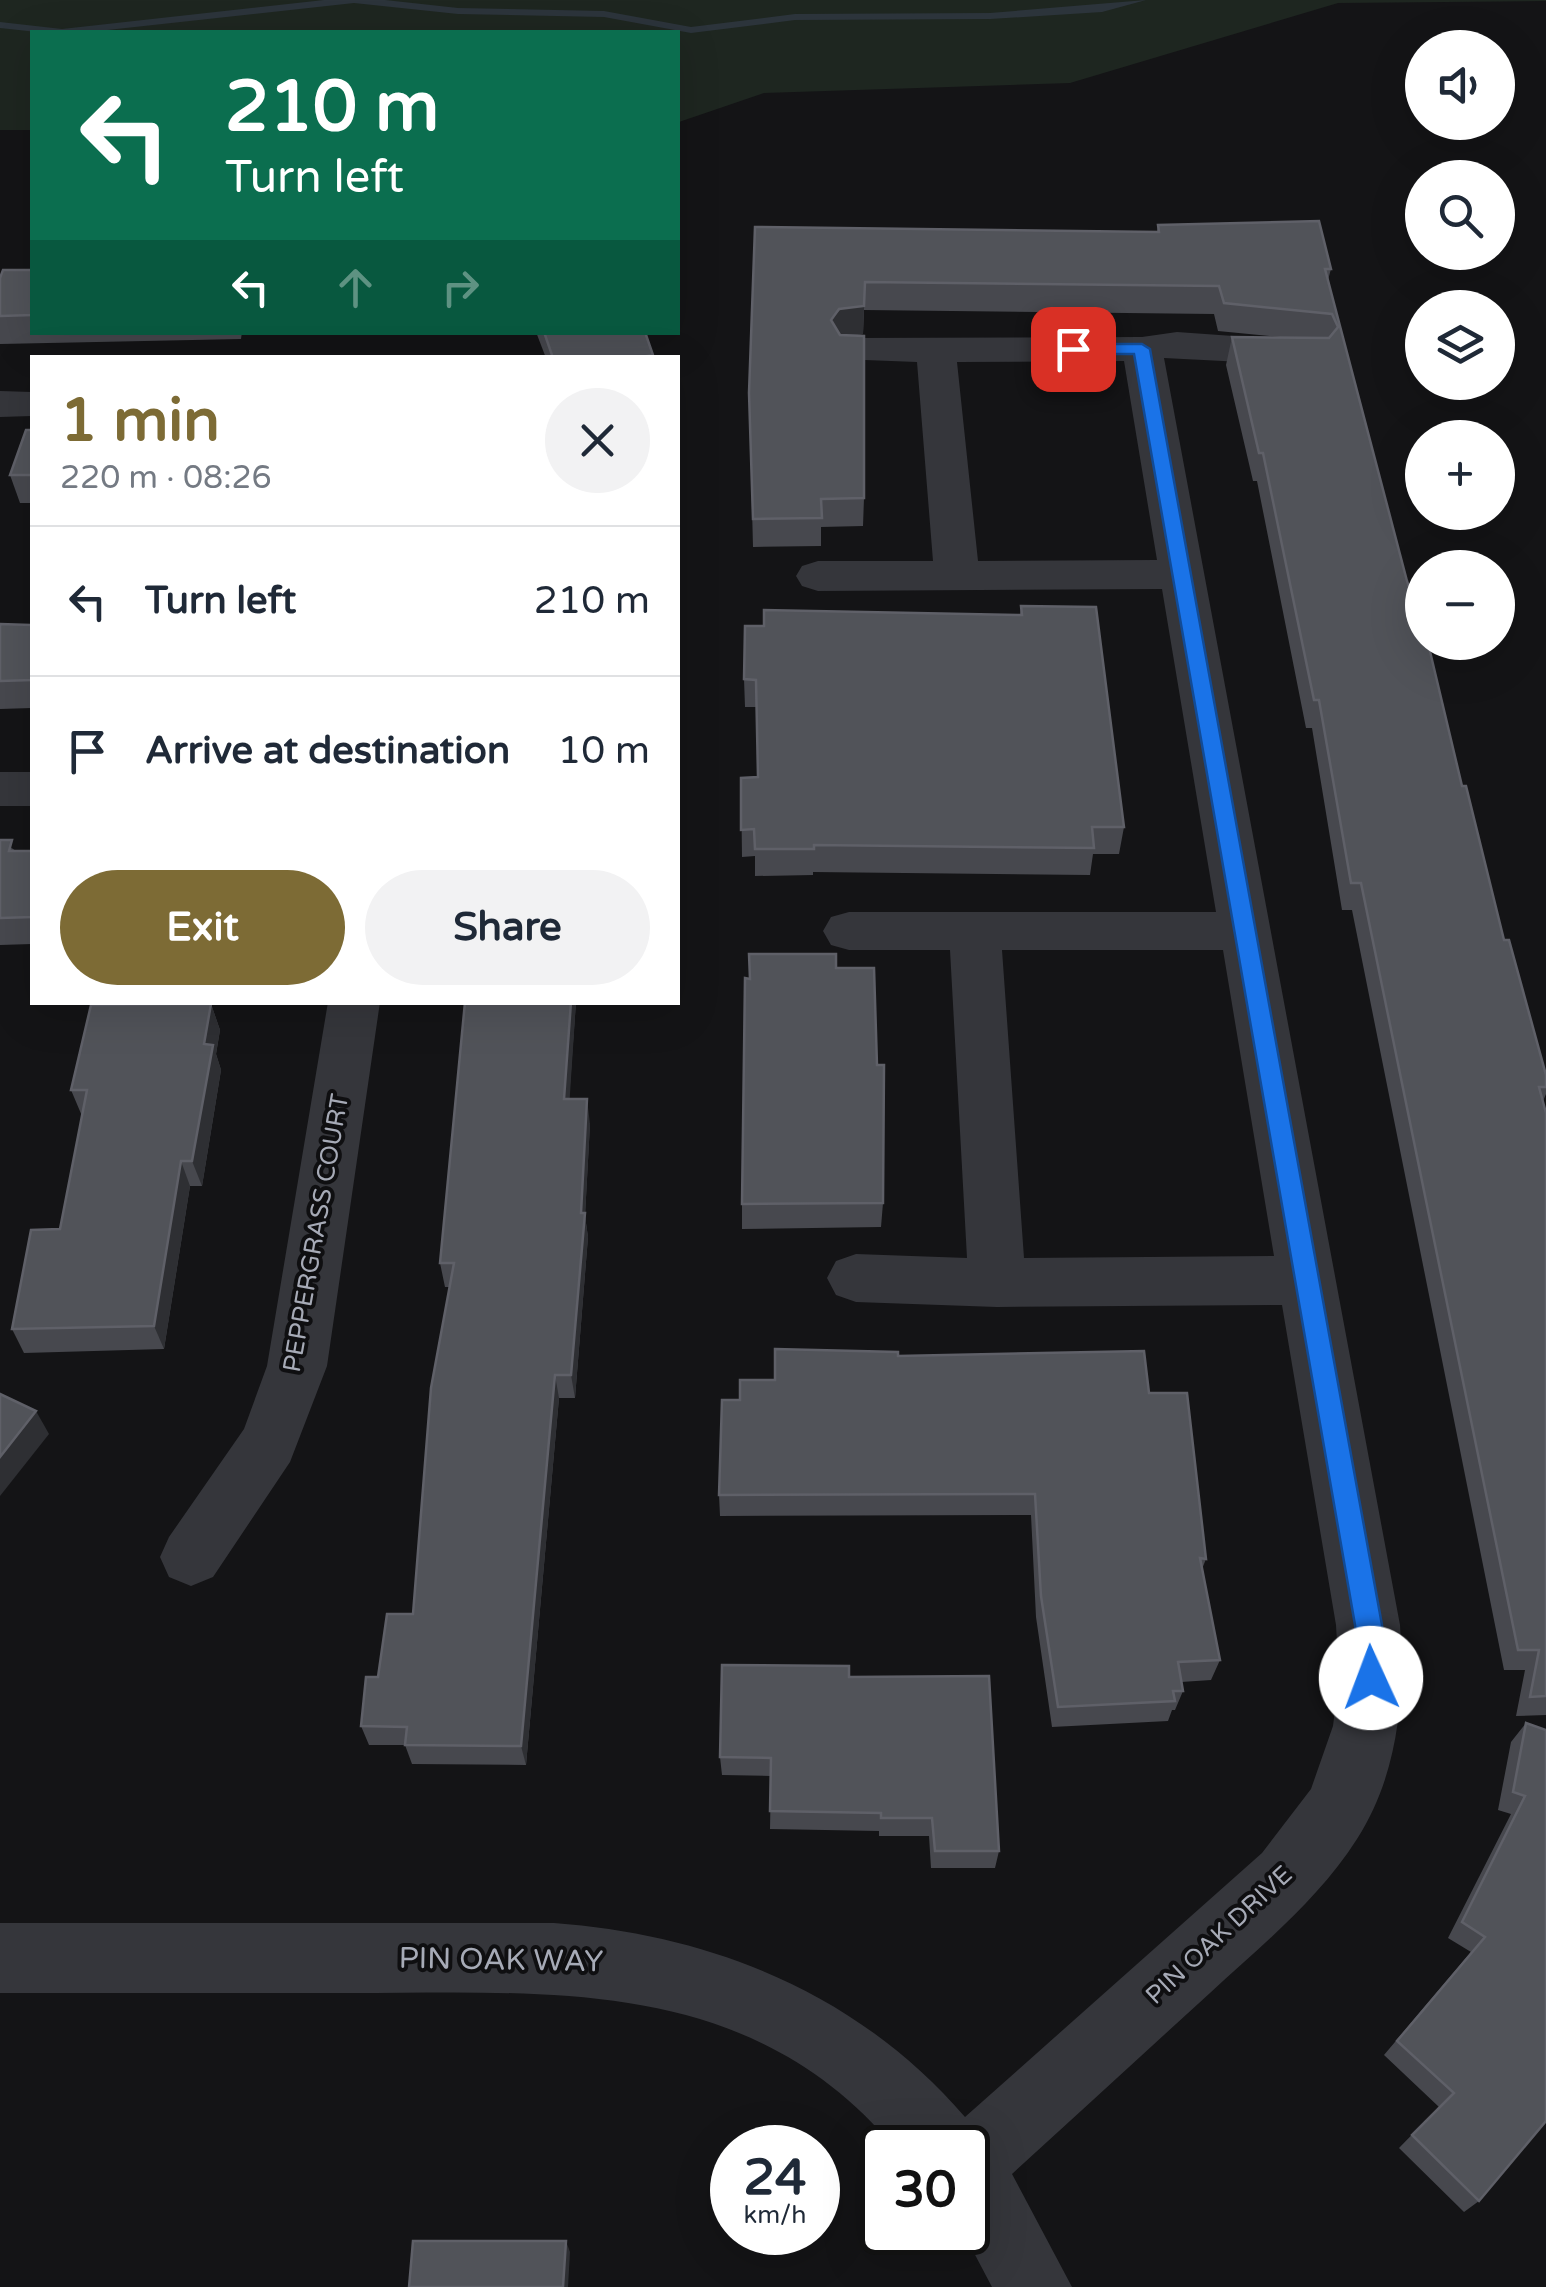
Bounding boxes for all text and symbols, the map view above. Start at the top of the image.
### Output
map controls [1405,30,1515,660]
button: sound [1405,30,1515,140]
text: 210 m [225,66,439,150]
icon: left [60,70,190,200]
text: Turn left [225,151,404,205]
button: search [1405,160,1515,270]
icon: left [223,260,278,315]
icon: ahead [328,260,383,315]
icon: right [433,260,488,315]
button: layers [1405,290,1515,400]
pin [1031,307,1116,392]
icon: arrive [1046,322,1101,377]
text: 1 min [60,385,220,457]
button: close [545,388,650,493]
button: + [1405,420,1515,530]
text: 220 m · 08:26 [60,459,272,497]
button: − [1405,550,1515,660]
icon: left [60,574,115,629]
text: Turn left [145,578,296,624]
text: 210 m [534,578,650,624]
icon: arrive [60,724,115,779]
text: Arrive at destination [145,728,510,774]
text: 10 m [558,728,650,774]
button: Exit [60,870,345,985]
button: Share [365,870,650,985]
street label: PEPPERGRASS COURT [277,1092,355,1374]
position arrow [1319,1626,1423,1730]
street label: PIN OAK DRIVE [1140,1859,1298,2011]
street label: PIN OAK WAY [398,1940,604,1980]
speed limit sign: 30 [860,2125,990,2255]
text: 24 [744,2148,806,2208]
text: km/h [744,2200,806,2230]

